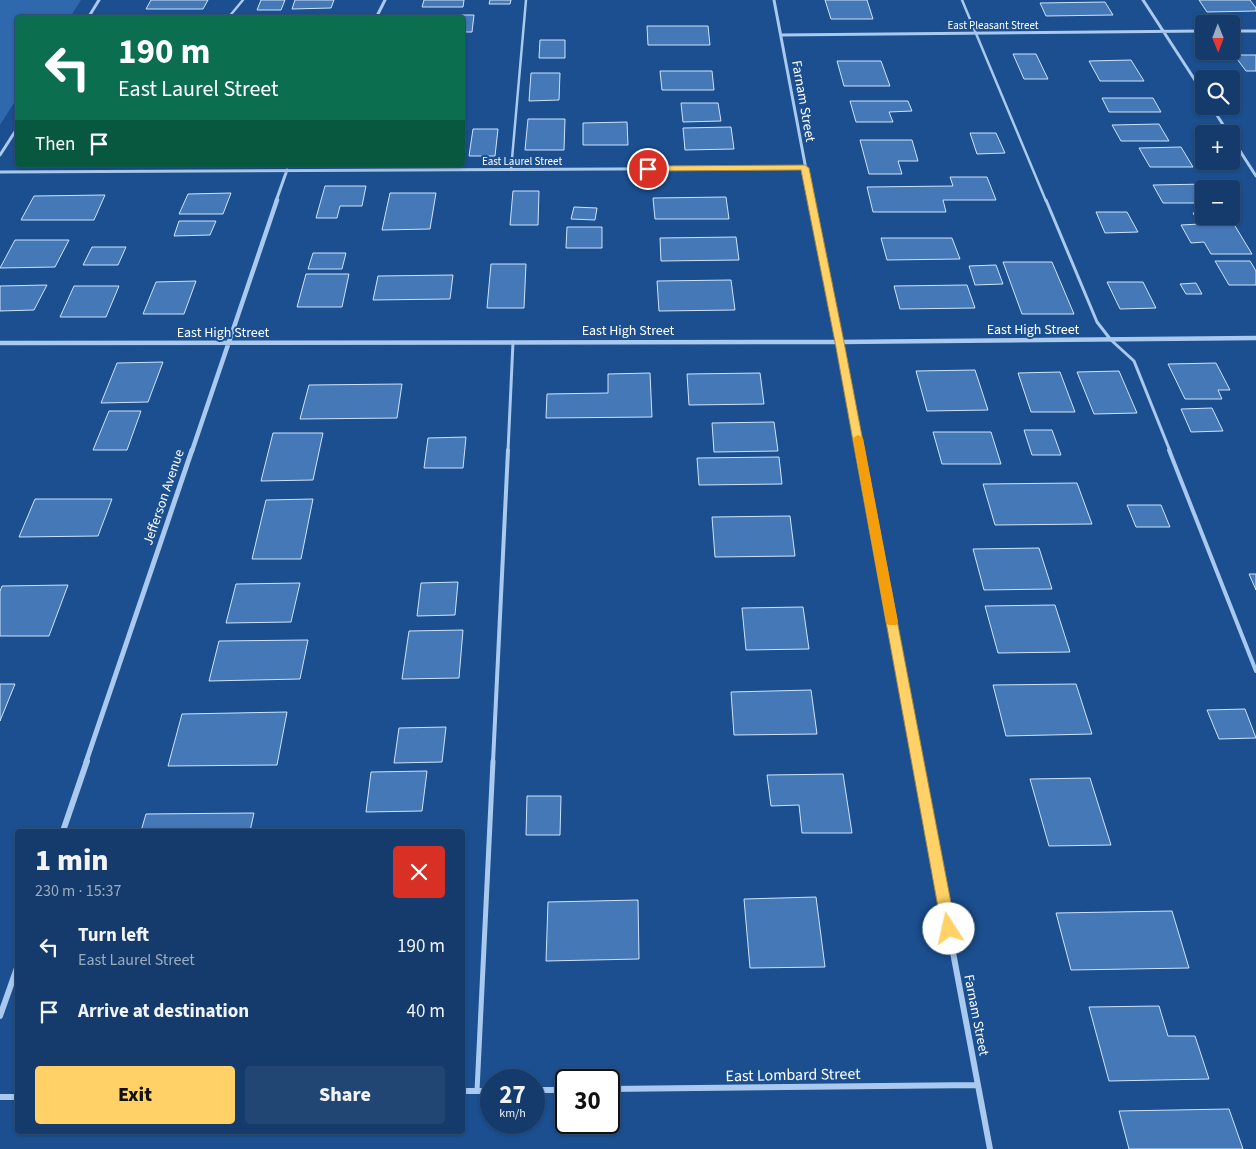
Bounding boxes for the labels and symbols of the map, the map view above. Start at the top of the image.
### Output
north arrow [1195,15,1240,60]
street label: East Pleasant Street [947,18,1039,33]
street label: Farnam Street [786,59,820,144]
pin [627,148,669,190]
street label: East Laurel Street [482,154,562,169]
street label: East High Street [987,320,1080,340]
street label: East High Street [582,321,675,341]
street label: East High Street [177,323,270,343]
street label: Jefferson Avenue [138,447,190,548]
position arrow [922,902,974,954]
street label: Farnam Street [958,973,994,1058]
street label: East Lombard Street [725,1063,861,1087]
speed limit sign: 30 [555,1069,620,1134]

